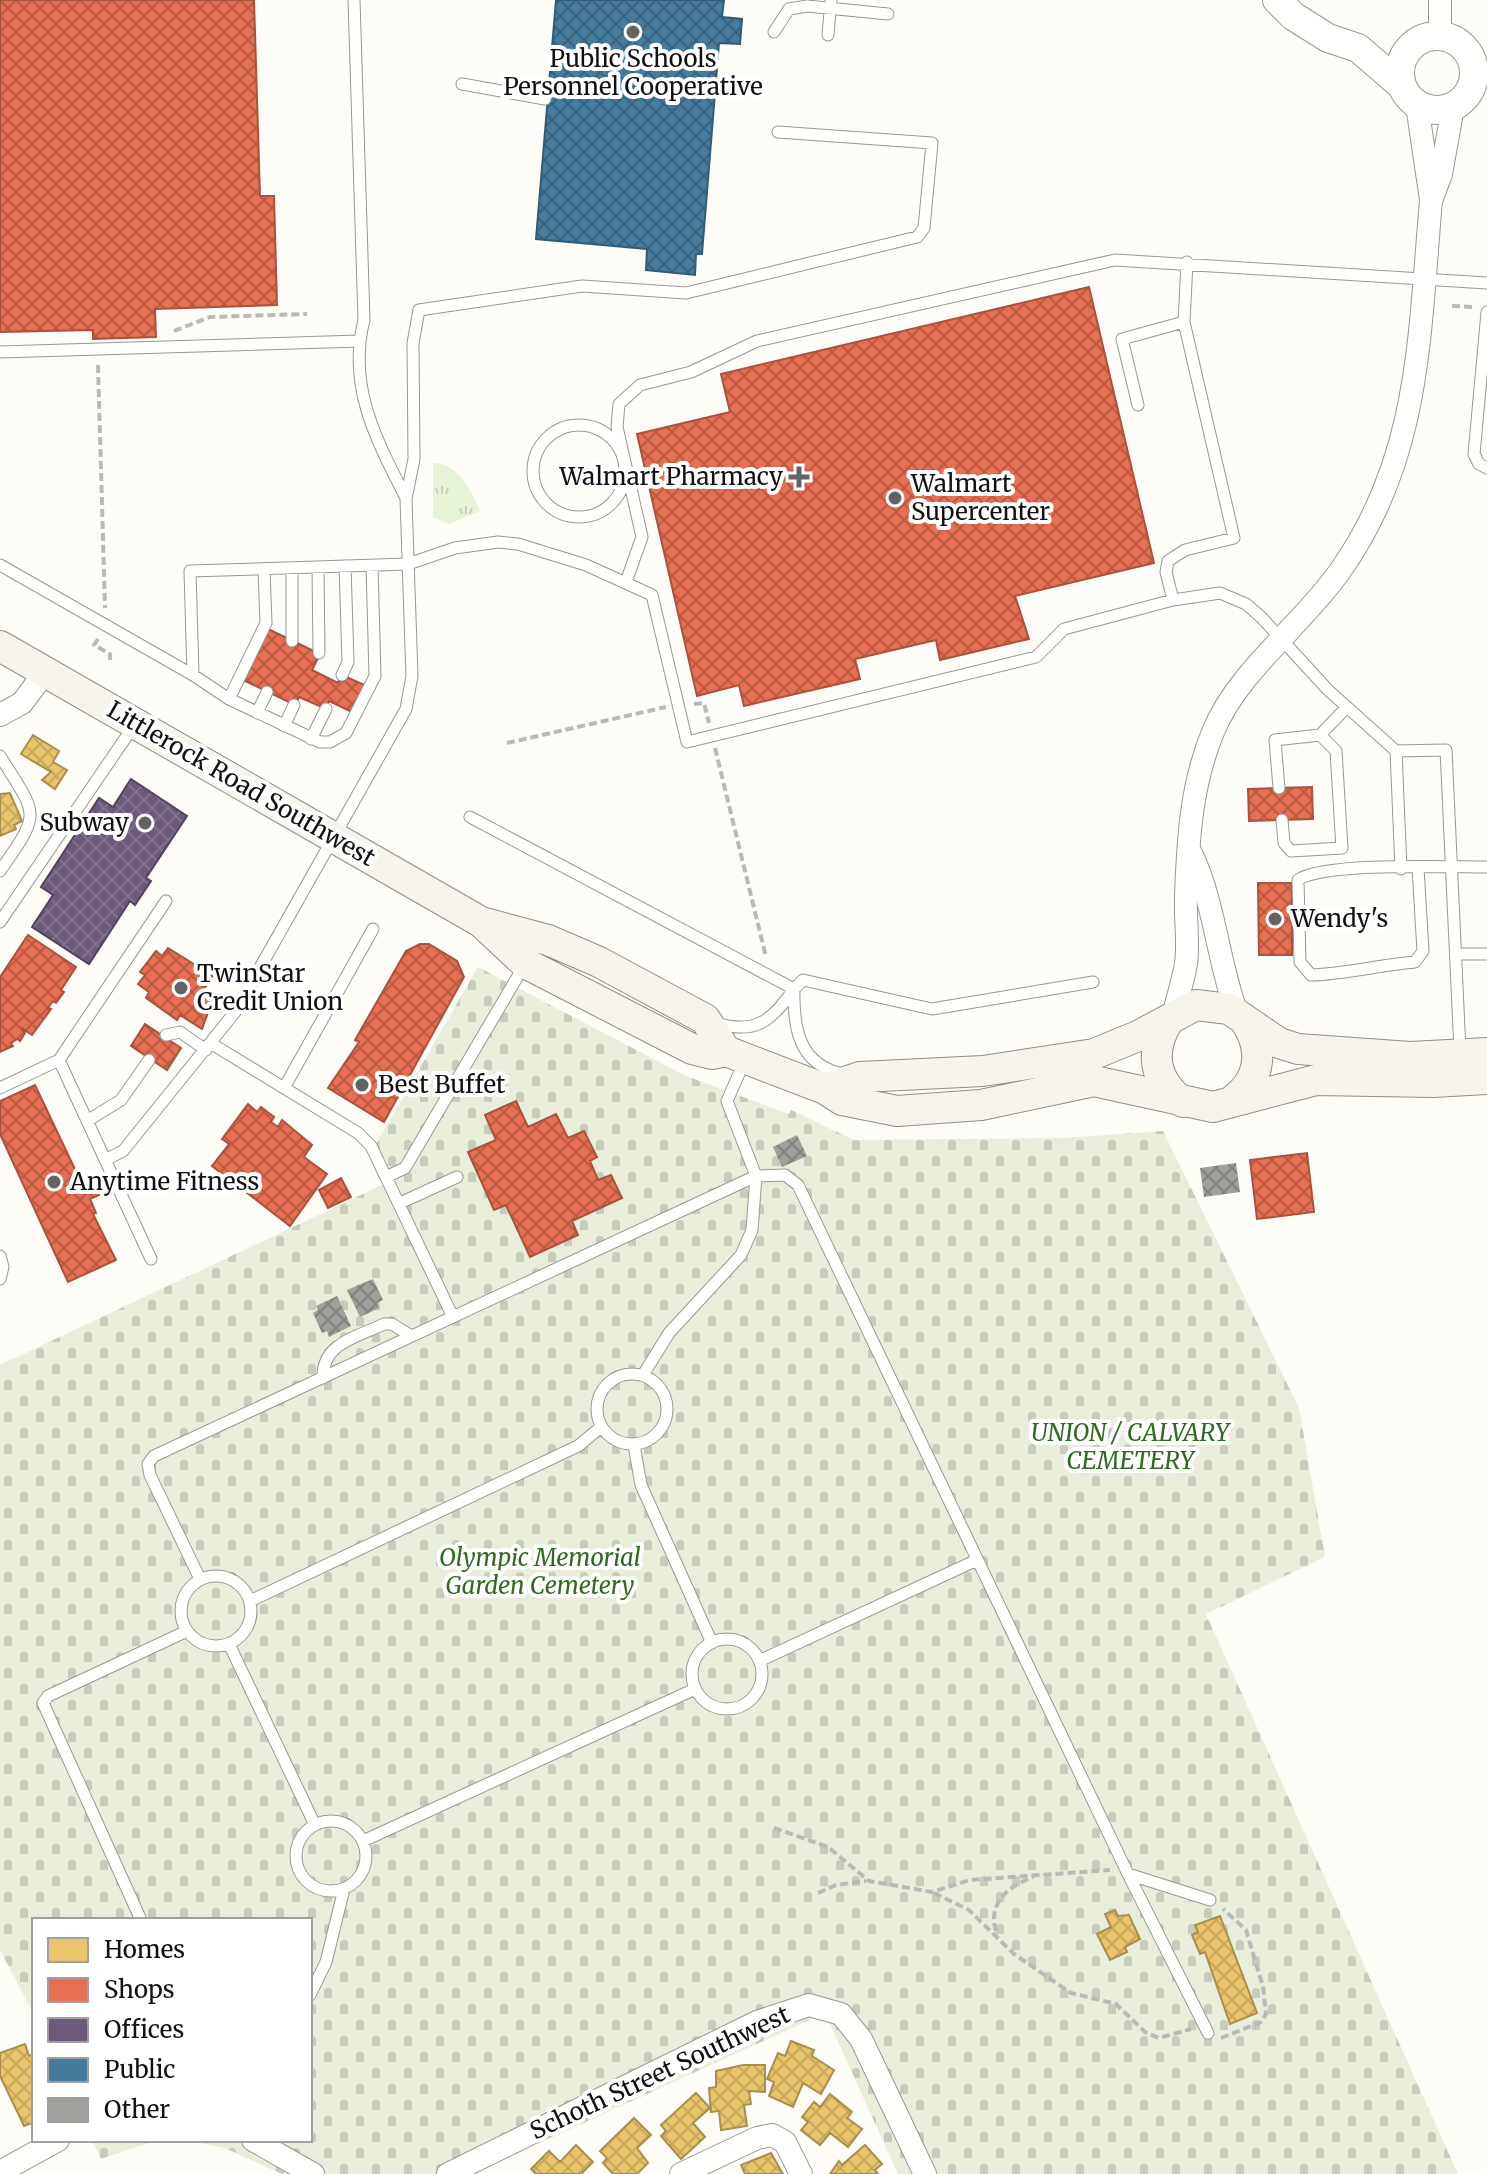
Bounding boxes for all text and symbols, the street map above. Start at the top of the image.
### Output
marker: Public Schools Personnel Cooperative [624,23,642,41]
place label: Public Schools Personnel Cooperative [503,43,763,102]
place label: Walmart Pharmacy [558,461,783,492]
marker: Walmart Pharmacy [790,468,808,486]
place label: Walmart Supercenter [910,468,1050,527]
marker: Walmart Supercenter [886,489,904,507]
street label: Littlerock Road Southwest [102,694,381,873]
place label: Subway [39,807,129,838]
marker: Subway [136,814,154,832]
place label: Wendy's [1290,903,1388,934]
marker: Wendy's [1266,910,1284,928]
place label: TwinStar Credit Union [197,958,343,1017]
marker: TwinStar Credit Union [172,979,190,997]
place label: Best Buffet [378,1069,506,1100]
marker: Best Buffet [353,1076,371,1094]
place label: Anytime Fitness [69,1166,259,1197]
marker: Anytime Fitness [45,1173,63,1191]
park label: UNION / CALVARY CEMETERY [1031,1417,1232,1476]
park label: Olympic Memorial Garden Cemetery [439,1542,641,1601]
legend [32,1918,312,2142]
text: Homes [104,1934,185,1965]
text: Shops [104,1974,175,2005]
street label: Schoth Street Southwest [525,1998,795,2146]
text: Offices [104,2014,184,2045]
text: Public [104,2054,175,2085]
text: Other [104,2094,170,2125]

